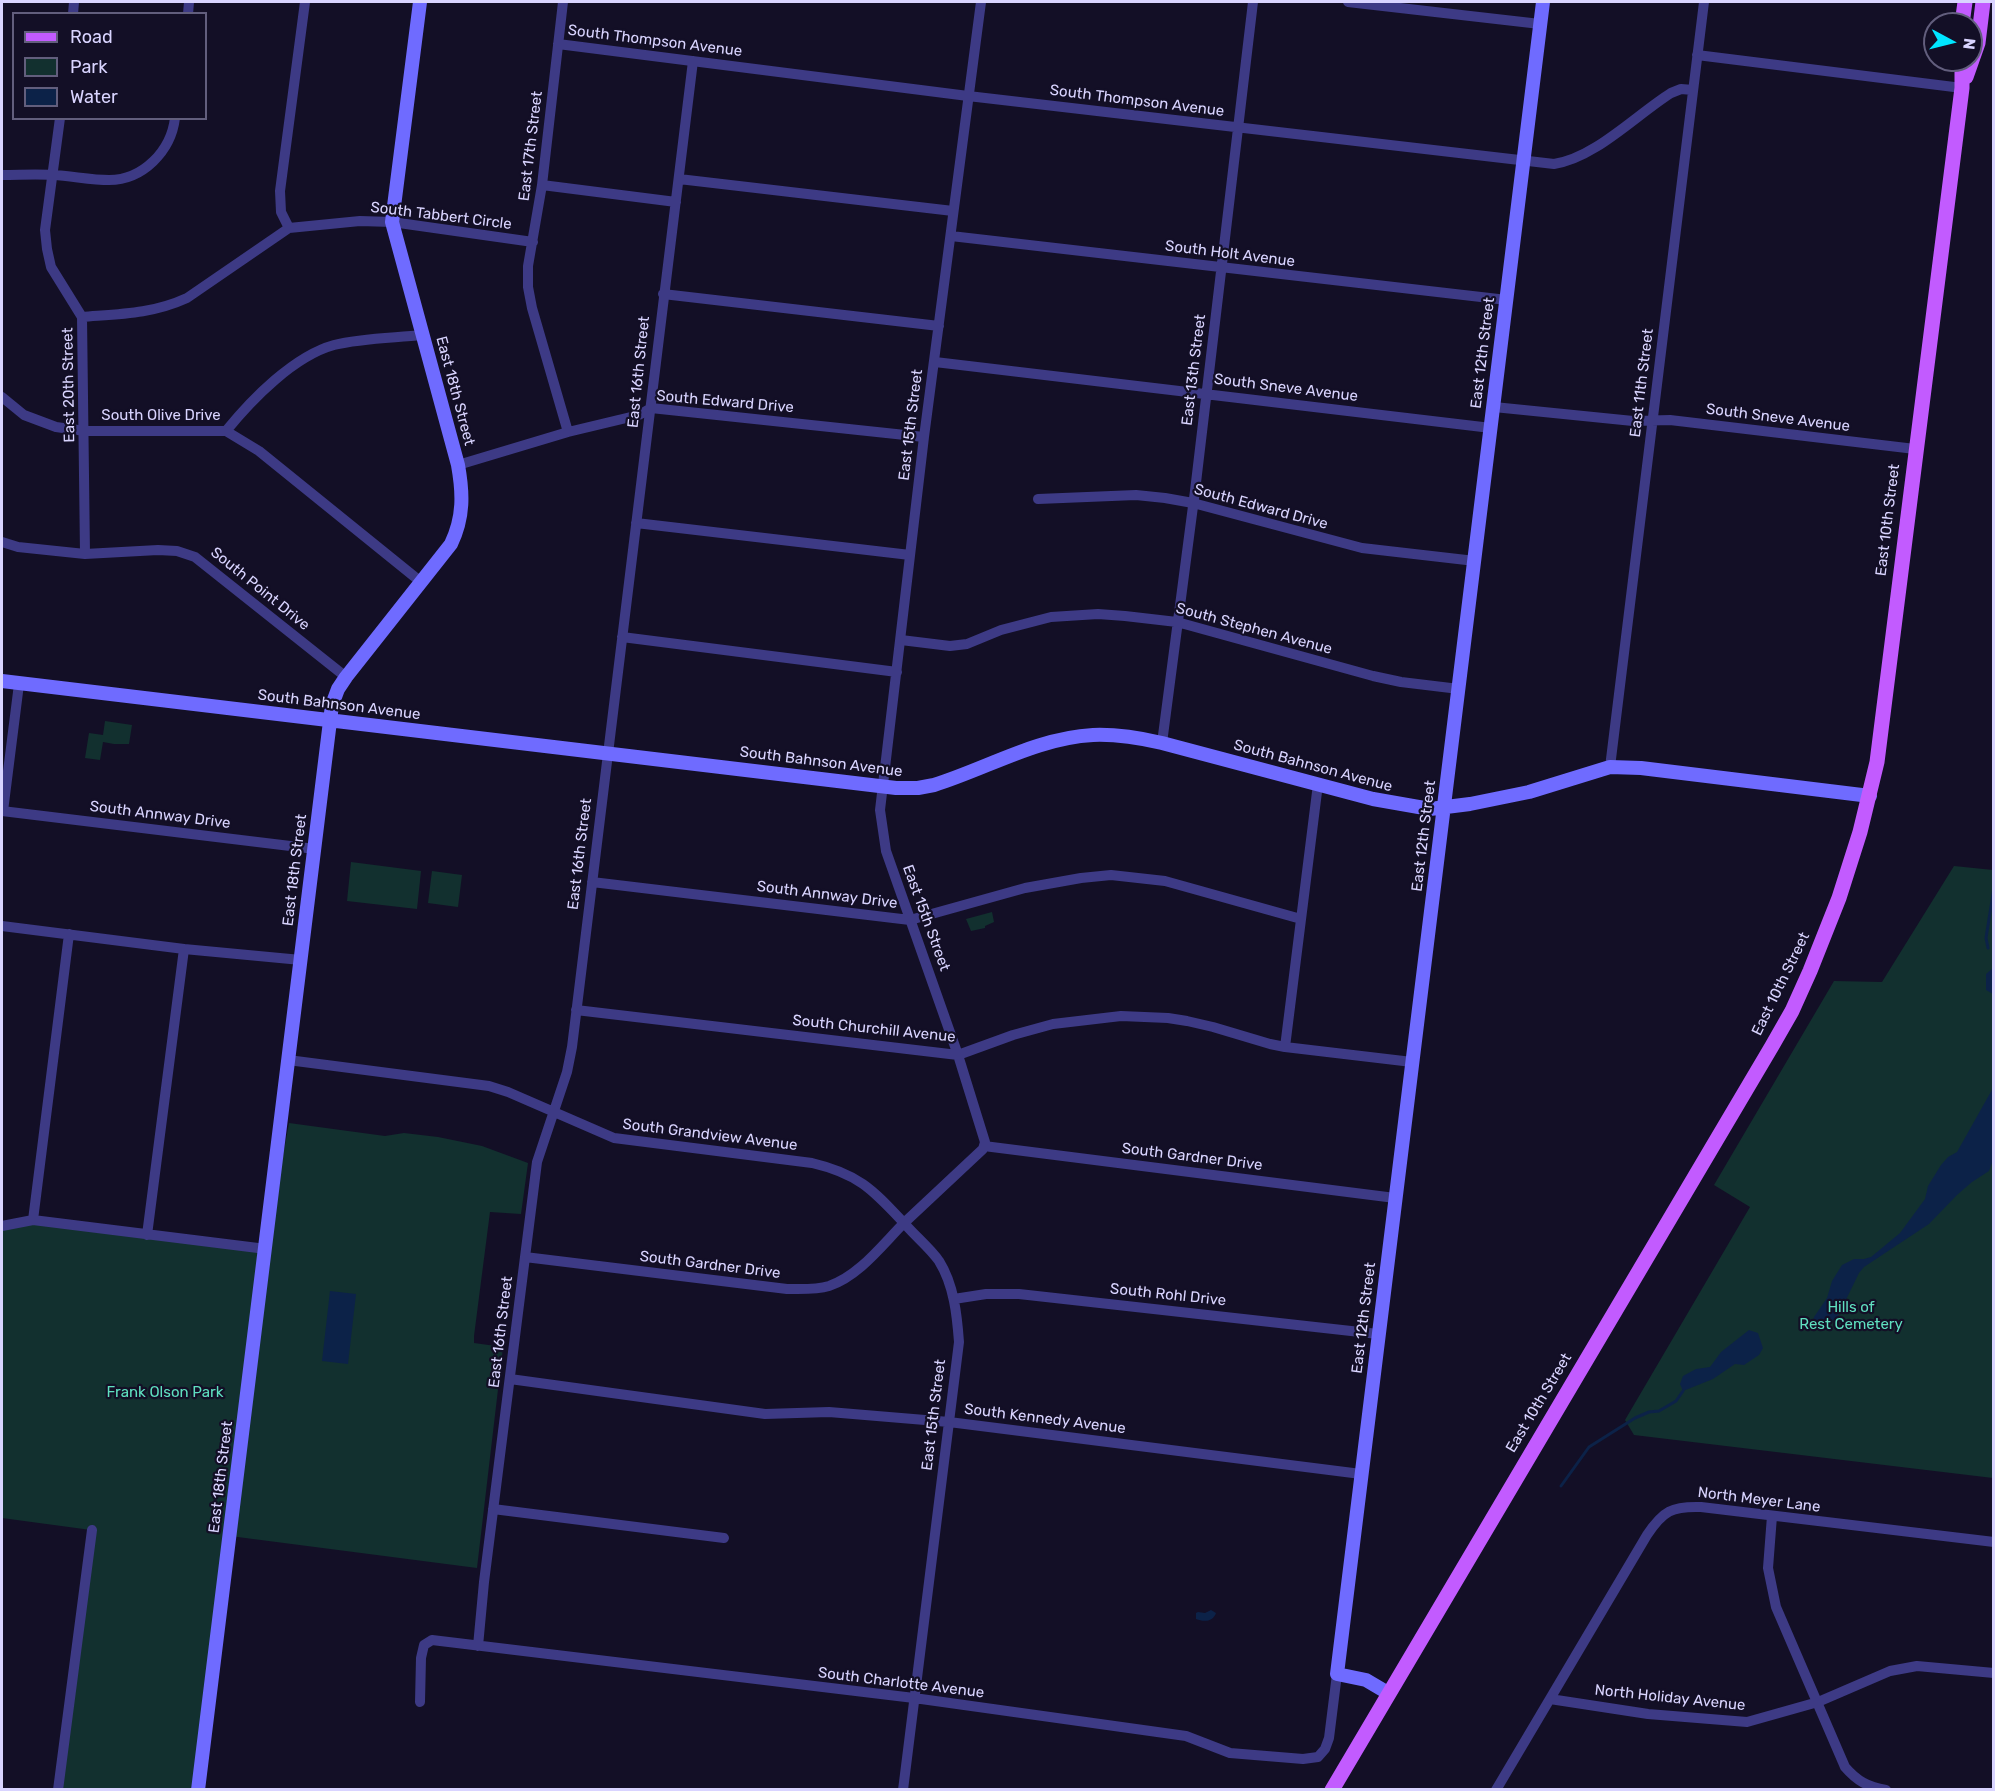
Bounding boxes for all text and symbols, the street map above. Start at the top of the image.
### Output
legend [12,12,207,120]
north arrow [1923,12,1983,72]
street label: South Thompson Avenue [567,21,743,61]
text: Road [70,26,113,48]
text: N [1959,37,1980,51]
text: Park [70,56,107,78]
street label: South Thompson Avenue [1049,81,1225,121]
text: Water [70,86,118,108]
street label: East 17th Street [515,90,547,202]
street label: South Tabbert Circle [369,198,513,234]
street label: South Holt Avenue [1164,237,1296,271]
street label: East 12th Street [1467,296,1499,410]
street label: East 13th Street [1178,313,1210,427]
street label: East 16th Street [624,315,654,429]
street label: East 20th Street [59,327,79,443]
street label: East 11th Street [1626,328,1658,438]
street label: East 18th Street [432,334,478,448]
street label: East 15th Street [895,368,927,482]
street label: South Sneve Avenue [1213,370,1359,406]
street label: South Edward Drive [656,387,794,417]
street label: South Sneve Avenue [1705,400,1851,436]
street label: South Olive Drive [101,407,221,425]
street label: East 10th Street [1872,463,1904,577]
street label: South Edward Drive [1192,480,1330,534]
street label: South Point Drive [207,544,313,634]
street label: South Stephen Avenue [1174,599,1334,659]
street label: South Bahnson Avenue [257,686,421,724]
street label: South Bahnson Avenue [1232,736,1394,796]
street label: South Bahnson Avenue [739,743,903,781]
street label: East 12th Street [1408,779,1440,893]
street label: South Annway Drive [89,797,231,833]
street label: East 16th Street [564,797,596,911]
street label: East 18th Street [279,813,311,927]
street label: East 15th Street [898,862,954,974]
street label: South Annway Drive [756,877,898,913]
street label: East 10th Street [1748,929,1814,1039]
street label: South Churchill Avenue [792,1011,956,1047]
street label: South Grandview Avenue [622,1115,798,1155]
street label: South Gardner Drive [1121,1139,1263,1175]
street label: South Gardner Drive [639,1247,781,1283]
street label: East 12th Street [1348,1261,1380,1375]
street label: East 16th Street [485,1275,517,1389]
street label: South Rohl Drive [1109,1280,1227,1310]
park label: Hills of Rest Cemetery [1799,1299,1903,1334]
street label: East 10th Street [1502,1350,1576,1456]
street label: East 15th Street [918,1358,950,1472]
park label: Frank Olson Park [107,1384,223,1402]
street label: South Kennedy Avenue [963,1400,1127,1438]
street label: East 18th Street [205,1420,237,1534]
street label: North Meyer Lane [1697,1484,1821,1516]
street label: South Charlotte Avenue [817,1664,985,1702]
street label: North Holiday Avenue [1594,1681,1746,1715]

